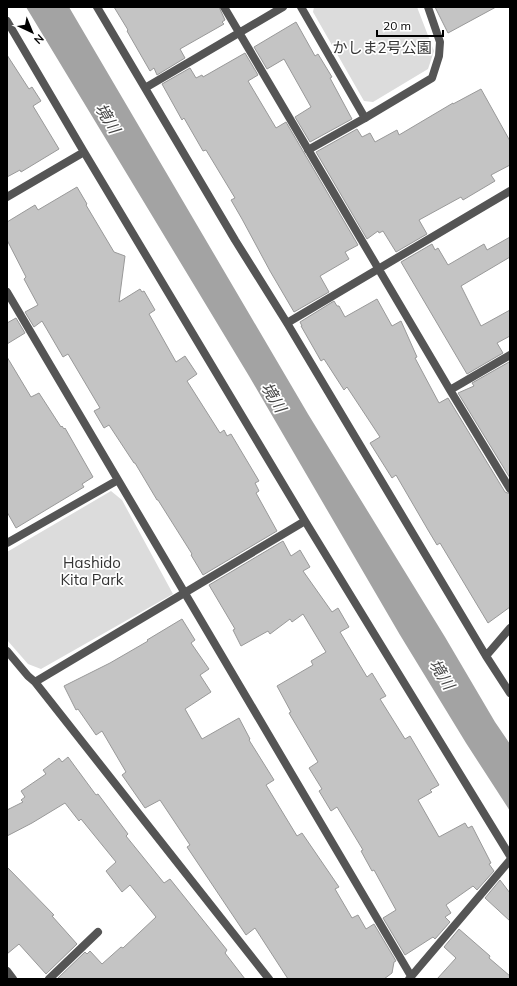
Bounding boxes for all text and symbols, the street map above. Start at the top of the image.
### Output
north arrow [12,12,52,52]
scale bar [377,12,443,38]
text: 20 m [383,18,411,33]
text: N [31,31,47,47]
park label: かしま2号公園 [332,38,432,57]
water label: 境川 [91,99,126,139]
water label: 境川 [257,378,292,418]
park label: Hashido Kita Park [61,553,124,589]
water label: 境川 [425,655,460,695]

